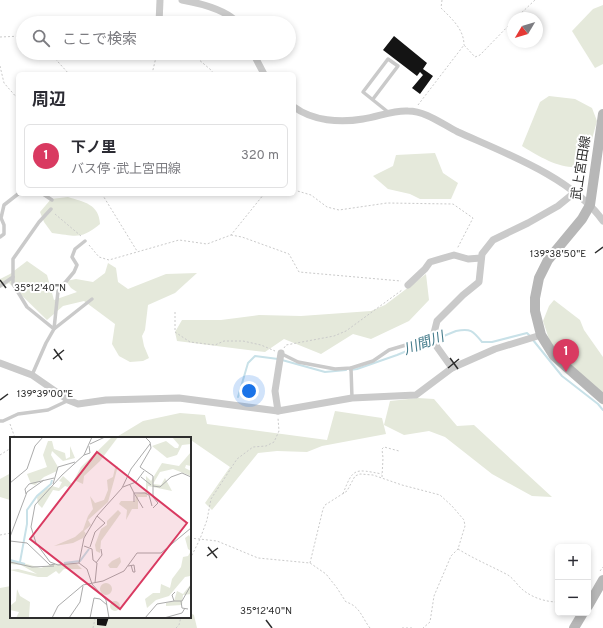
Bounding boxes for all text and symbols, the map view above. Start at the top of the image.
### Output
north arrow [507,12,543,48]
search box [16,16,296,60]
icon: search [30,27,52,49]
text: ここで検索 [62,31,137,50]
text: 周辺 [32,90,66,112]
street label: 武上宮田線 [568,134,595,201]
text: 下ノ里 [71,139,116,158]
text: 1 [43,148,49,164]
text: 320 m [241,148,279,164]
text: バス停 · 武上宮田線 [71,162,181,178]
text: 139°38'50"E [530,248,586,261]
text: 35°12'40"N [14,282,66,295]
water label: 川間川 [401,328,449,359]
pin: 1 [553,339,579,372]
your location [239,381,259,401]
text: 139°39'00"E [17,388,73,401]
inset map [10,437,191,618]
map controls [555,544,591,616]
button: + [555,544,591,580]
button: − [555,580,591,616]
text: 35°12'40"N [240,605,292,618]

